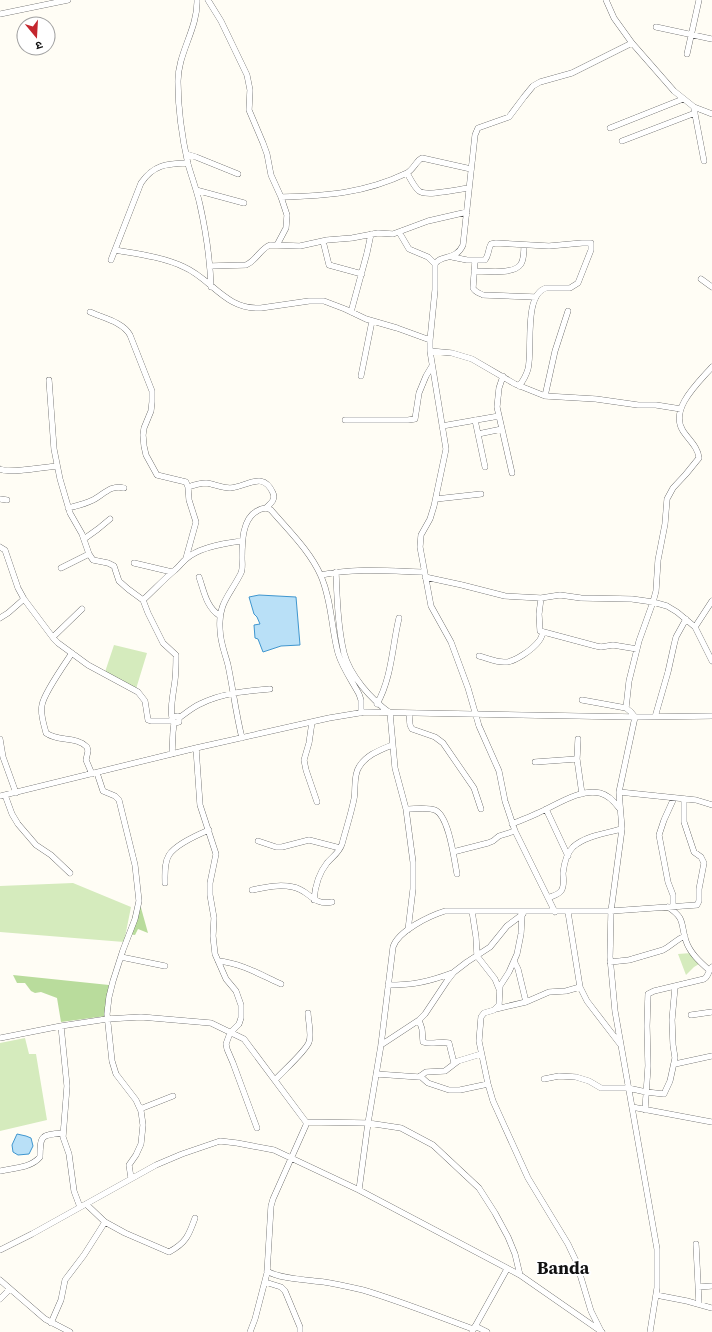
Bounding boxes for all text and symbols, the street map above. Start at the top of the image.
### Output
north arrow [16,16,56,56]
text: उ [33,37,44,53]
district label: Banda [537,1255,590,1280]

